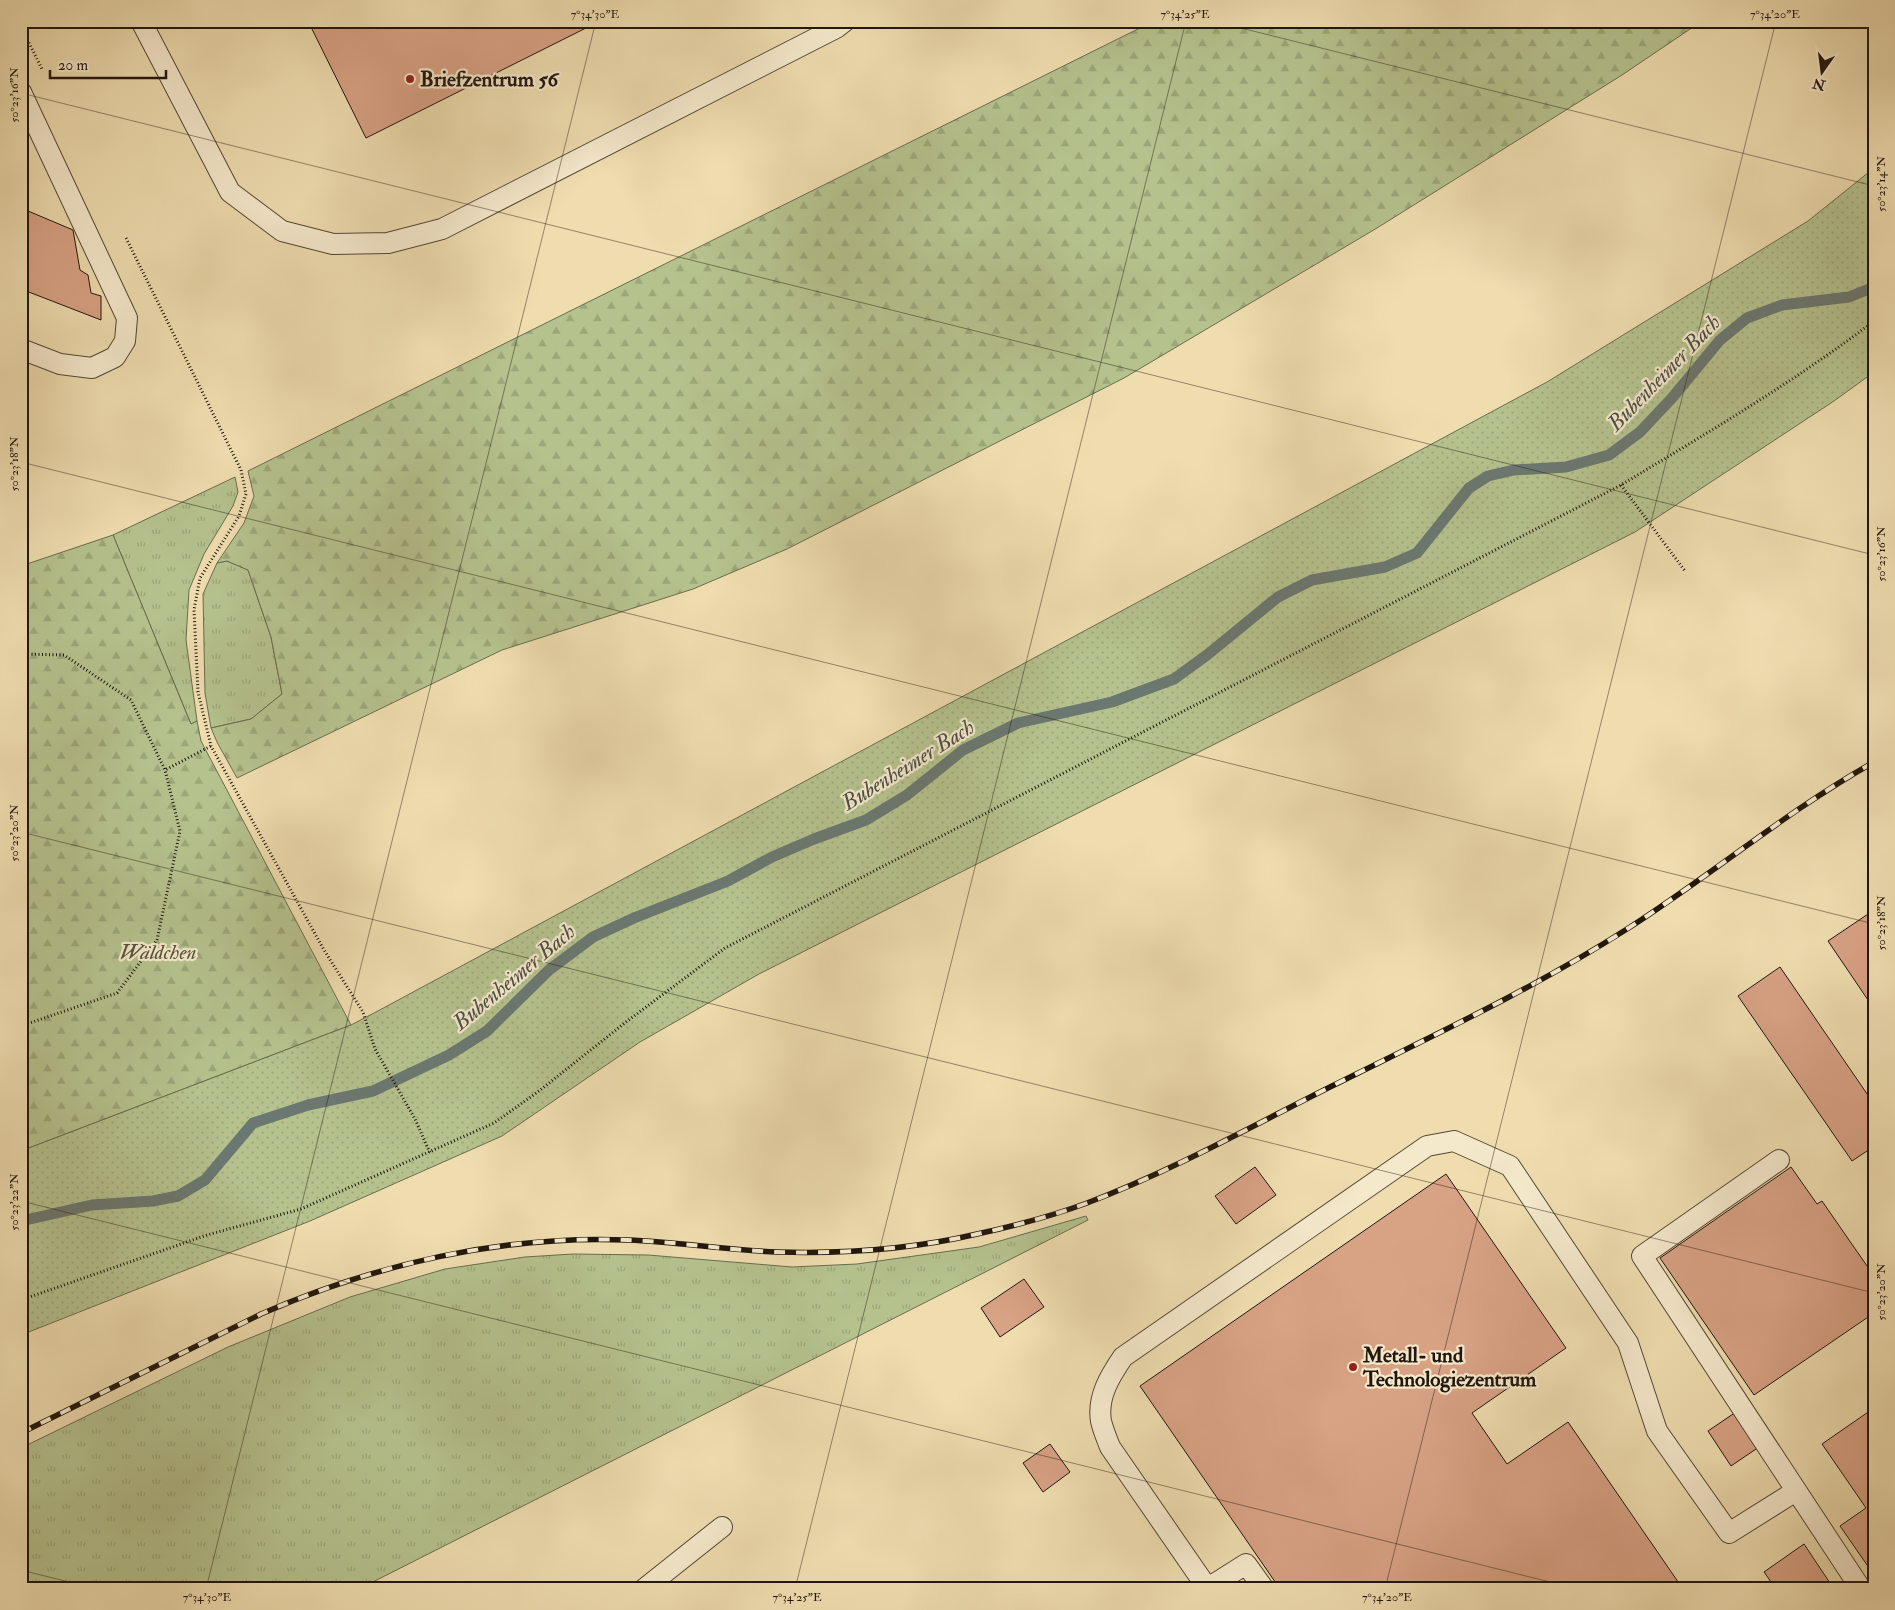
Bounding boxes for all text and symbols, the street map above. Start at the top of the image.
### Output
text: 7°34'30"E [571,7,620,22]
text: 7°34'25"E [1160,7,1210,22]
text: 7°34'20"E [1750,7,1800,22]
scale bar [50,48,166,80]
north arrow [1798,48,1848,98]
text: 20 m [58,56,88,75]
place label: Briefzentrum 56 [420,66,560,93]
text: 50°23'16"N [7,67,22,123]
marker: Briefzentrum 56 [404,73,416,85]
text: N [1810,74,1828,94]
text: 50°23'14"N [1874,156,1889,212]
water label: Bubenheimer Bach [1601,309,1727,438]
text: 50°23'18"N [7,436,22,492]
text: 50°23'16"N [1874,526,1889,582]
water label: Bubenheimer Bach [836,713,980,818]
text: 50°23'20"N [7,804,22,862]
text: 50°23'18"N [1874,895,1889,951]
water label: Bubenheimer Bach [446,918,581,1037]
park label: Wäldchen [120,939,197,966]
text: 50°23'22"N [7,1173,22,1231]
text: 50°23'20"N [1874,1263,1889,1321]
place label: Metall- und Technologiezentrum [1362,1342,1537,1393]
marker: Metall- und Technologiezentrum [1347,1361,1359,1373]
text: 7°34'30"E [183,1590,232,1605]
text: 7°34'25"E [772,1590,822,1605]
text: 7°34'20"E [1362,1590,1412,1605]

